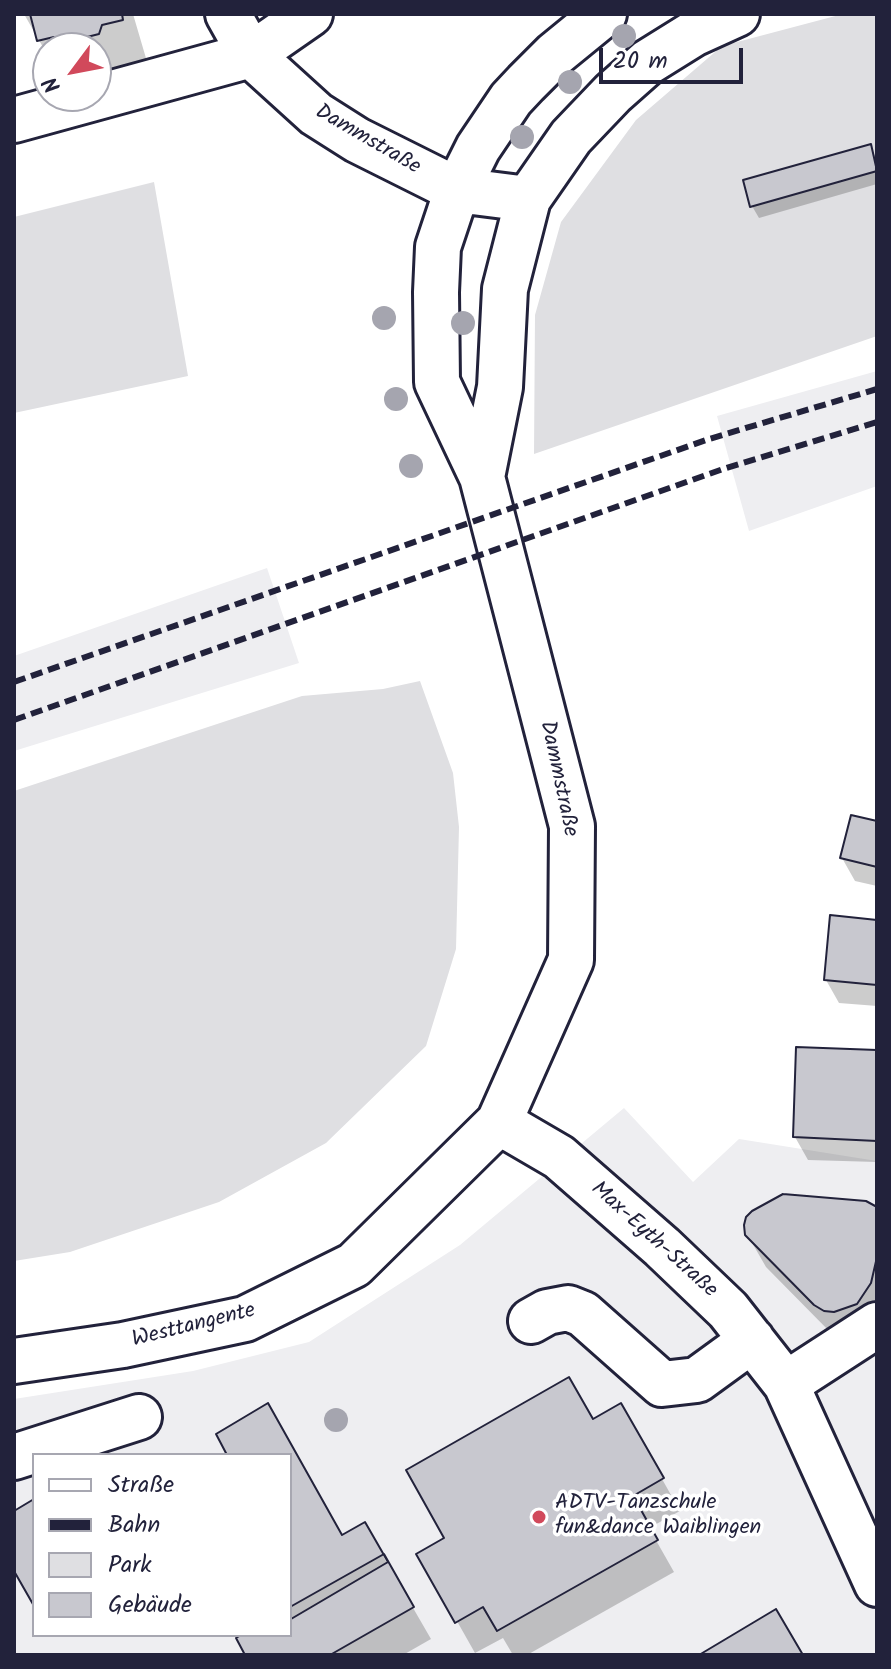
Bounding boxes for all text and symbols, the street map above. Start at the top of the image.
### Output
north arrow [32,32,112,112]
scale bar [603,32,747,82]
text: 20 m [613,42,668,81]
text: N [34,69,71,99]
street label: Dammstraße [309,100,425,182]
street label: Dammstraße [532,719,582,839]
street label: Max-Eyth-Straße [584,1177,722,1305]
street label: Westtangente [130,1299,258,1355]
legend [32,1453,292,1637]
text: Straße [108,1466,174,1505]
place label: ADTV-Tanzschule fun&dance Waiblingen [555,1491,761,1542]
text: Bahn [108,1506,160,1545]
marker: ADTV-Tanzschule fun&dance Waiblingen [530,1508,548,1526]
text: Park [108,1546,152,1585]
text: Gebäude [108,1586,192,1625]

